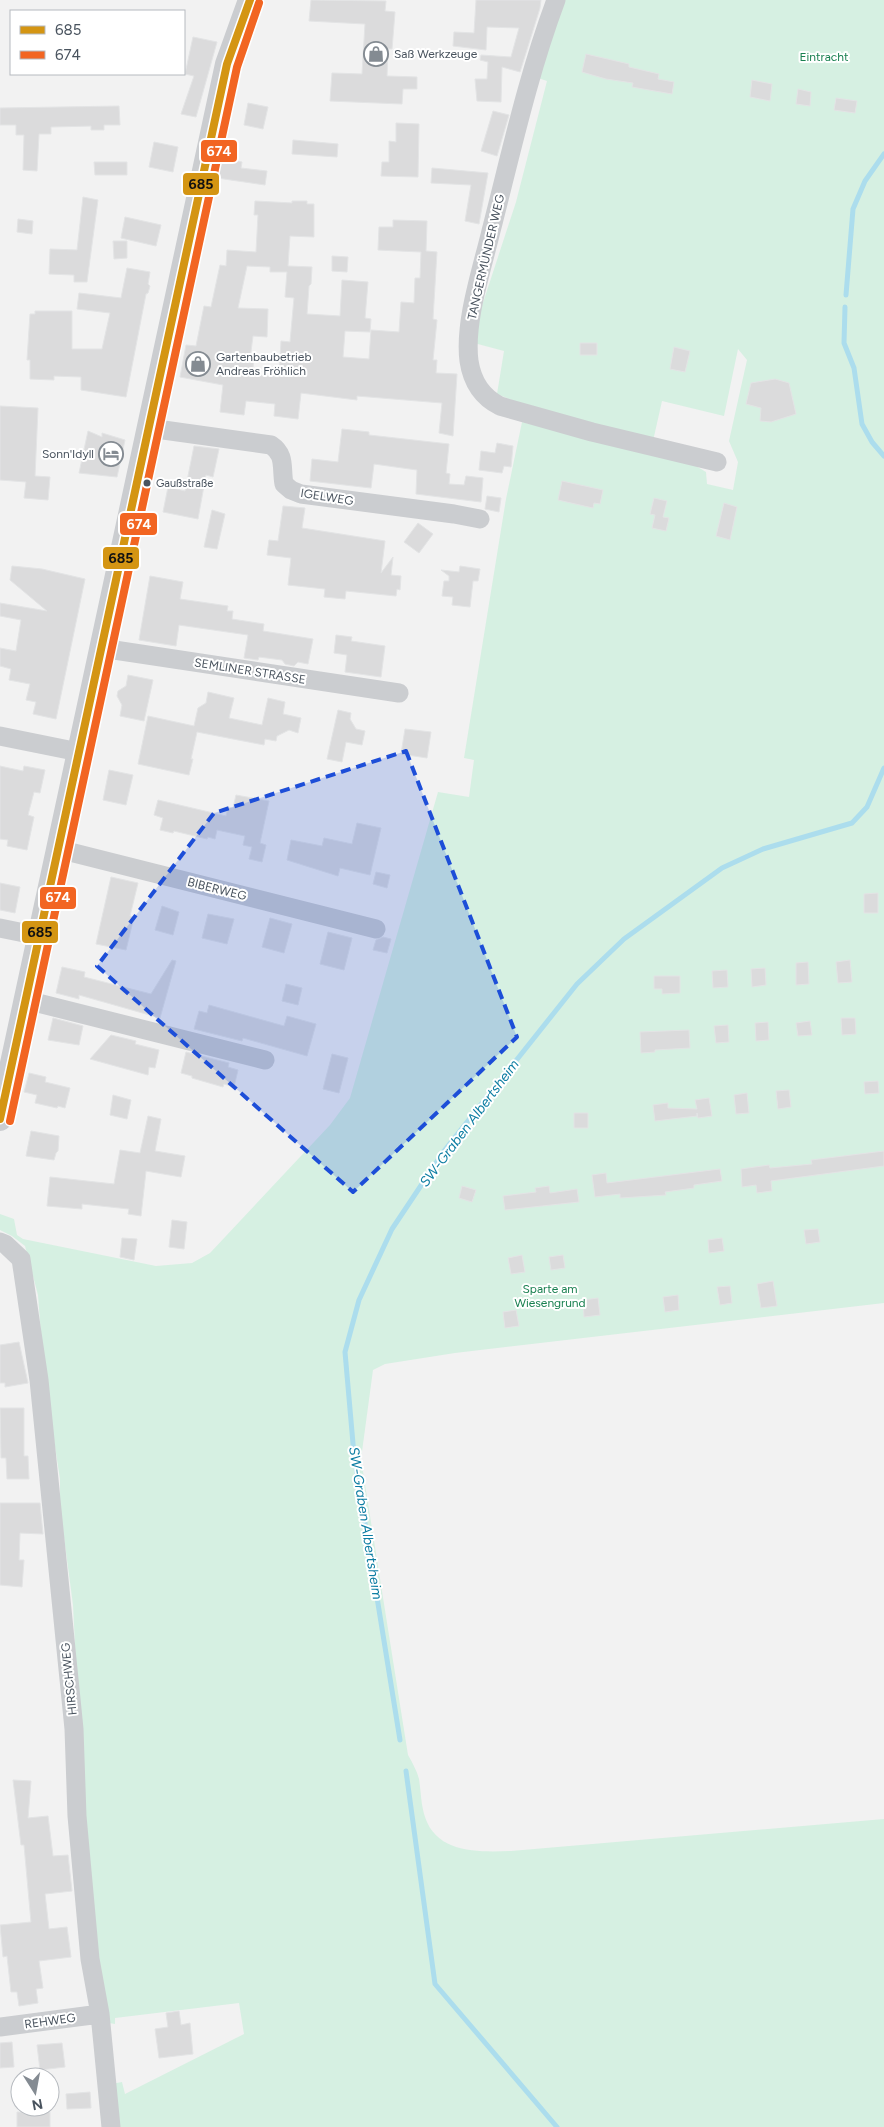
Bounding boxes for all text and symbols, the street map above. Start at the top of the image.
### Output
legend [10,10,185,75]
text: 685 [55,21,81,39]
shop icon: Saß Werkzeuge [363,41,389,67]
text: 674 [55,46,81,64]
place label: Saß Werkzeuge [394,47,478,61]
park label: Eintracht [799,50,849,64]
line badge: 674 [200,139,238,163]
text: 674 [207,143,232,160]
line badge: 685 [182,172,220,196]
text: 685 [189,176,213,193]
street label: TANGERMÜNDER WEG [465,193,507,321]
place label: Gartenbaubetrieb Andreas Fröhlich [216,350,311,378]
shop icon: Gartenbaubetrieb Andreas Fröhlich [185,351,211,377]
hotel icon: Sonn'Idyll [98,441,124,467]
place label: Sonn'Idyll [42,447,94,461]
place label: Gaußstraße [156,477,213,490]
marker: Gaußstraße [142,478,152,488]
street label: IGELWEG [299,486,355,508]
line badge: 674 [119,512,158,536]
text: 674 [127,516,152,533]
line badge: 685 [102,546,140,570]
text: 685 [109,550,133,567]
street label: SEMLINER STRASSE [193,655,307,687]
street label: BIBERWEG [186,875,248,903]
line badge: 674 [39,886,77,910]
text: 674 [46,889,71,906]
line badge: 685 [21,920,59,944]
text: 685 [28,924,52,941]
water label: SW-Graben Albertsheim [416,1056,523,1190]
park label: Sparte am Wiesengrund [514,1282,586,1310]
water label: SW-Graben Albertsheim [345,1445,386,1601]
street label: HIRSCHWEG [58,1642,80,1716]
street label: REHWEG [24,2010,76,2032]
north arrow [10,2067,60,2117]
text: N [30,2095,44,2114]

